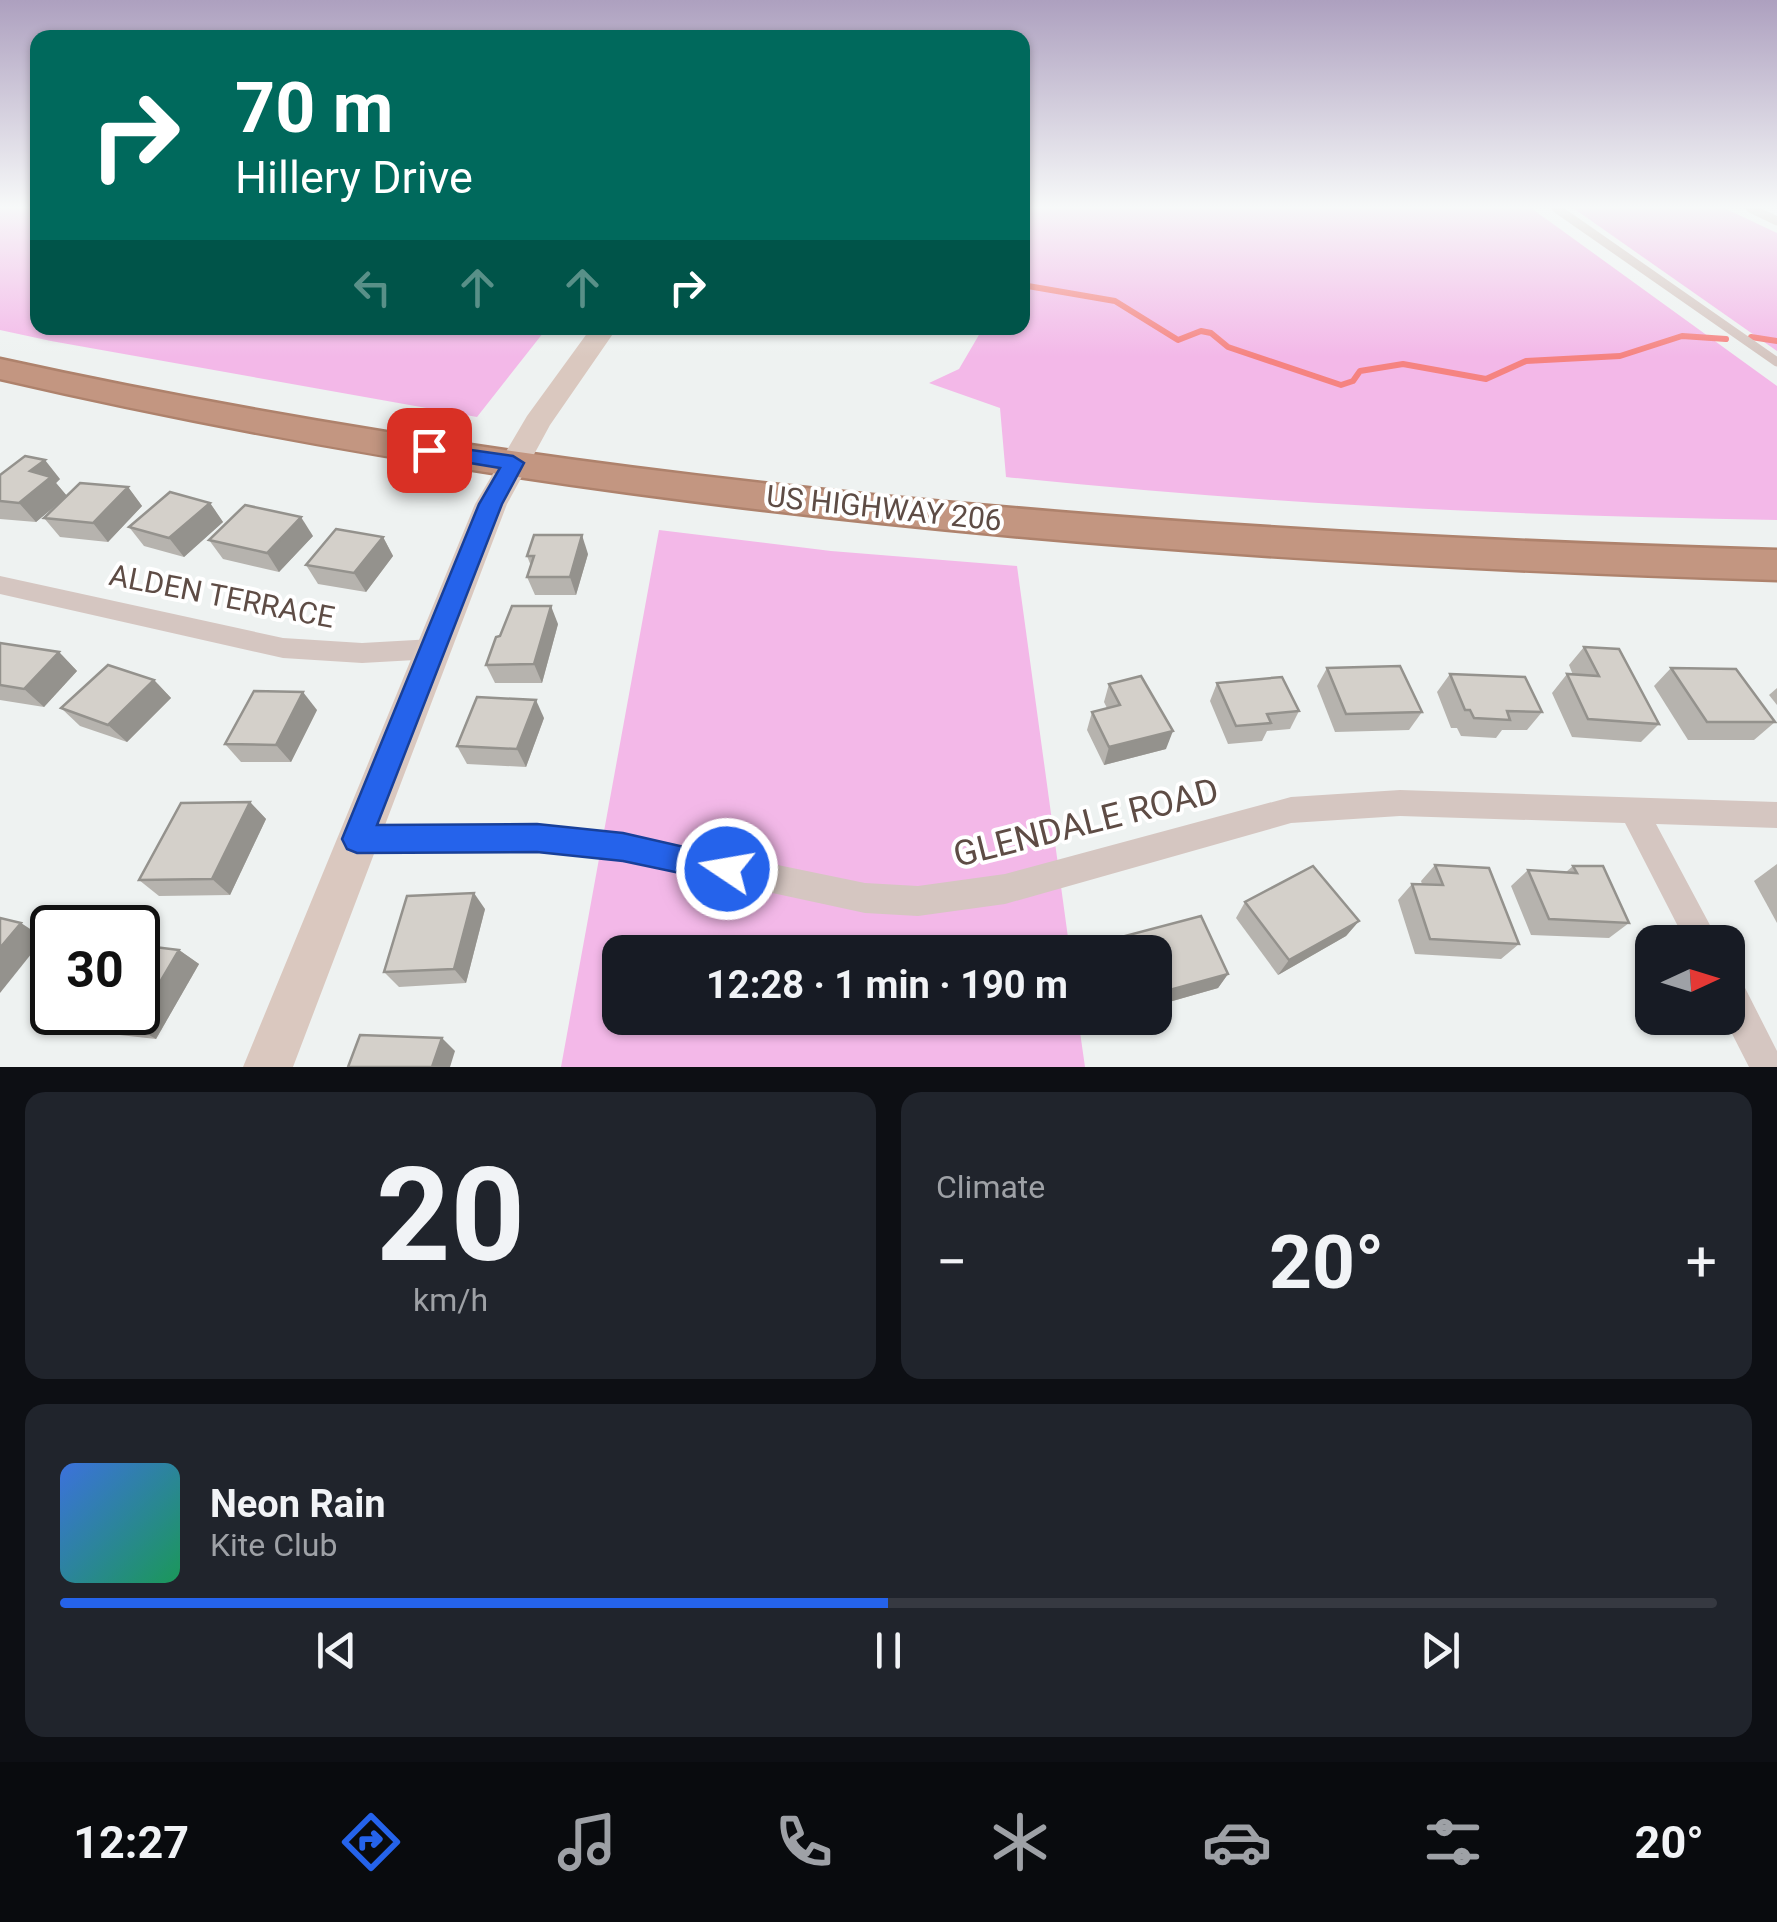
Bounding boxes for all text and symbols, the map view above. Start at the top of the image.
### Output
text: 70 m [235,67,393,149]
icon: right [70,70,200,200]
text: Hillery Drive [235,151,473,204]
icon: left [345,260,400,315]
icon: ahead [450,260,505,315]
icon: ahead [555,260,610,315]
icon: right [660,260,715,315]
pin [387,408,472,493]
icon: arrive [402,423,457,478]
street label: US HIGHWAY 206 [765,478,1003,538]
street label: ALDEN TERRACE [106,557,338,635]
street label: GLENDALE ROAD [949,770,1223,876]
position arrow [675,817,779,921]
speed limit sign: 30 [30,905,160,1035]
north arrow [1635,925,1745,1035]
map controls [1635,925,1745,1035]
text: 12:28 · 1 min · 190 m [706,963,1068,1007]
text: 20 [376,1139,525,1292]
text: Climate [936,1168,1045,1206]
text: 20° [1269,1218,1384,1306]
text: − [936,1230,967,1294]
text: + [1686,1230,1717,1294]
text: km/h [413,1281,488,1319]
text: Neon Rain [210,1482,386,1526]
text: Kite Club [210,1526,337,1564]
icon: previous [309,1623,364,1678]
icon: pause [861,1623,916,1678]
icon: next [1413,1623,1468,1678]
icon: directions [336,1807,406,1877]
icon: music [552,1807,622,1877]
icon: phone [769,1807,839,1877]
icon: climate [985,1807,1055,1877]
icon: car [1202,1807,1272,1877]
icon: filters [1418,1807,1488,1877]
text: 12:27 [73,1816,189,1869]
text: 20° [1635,1816,1704,1869]

